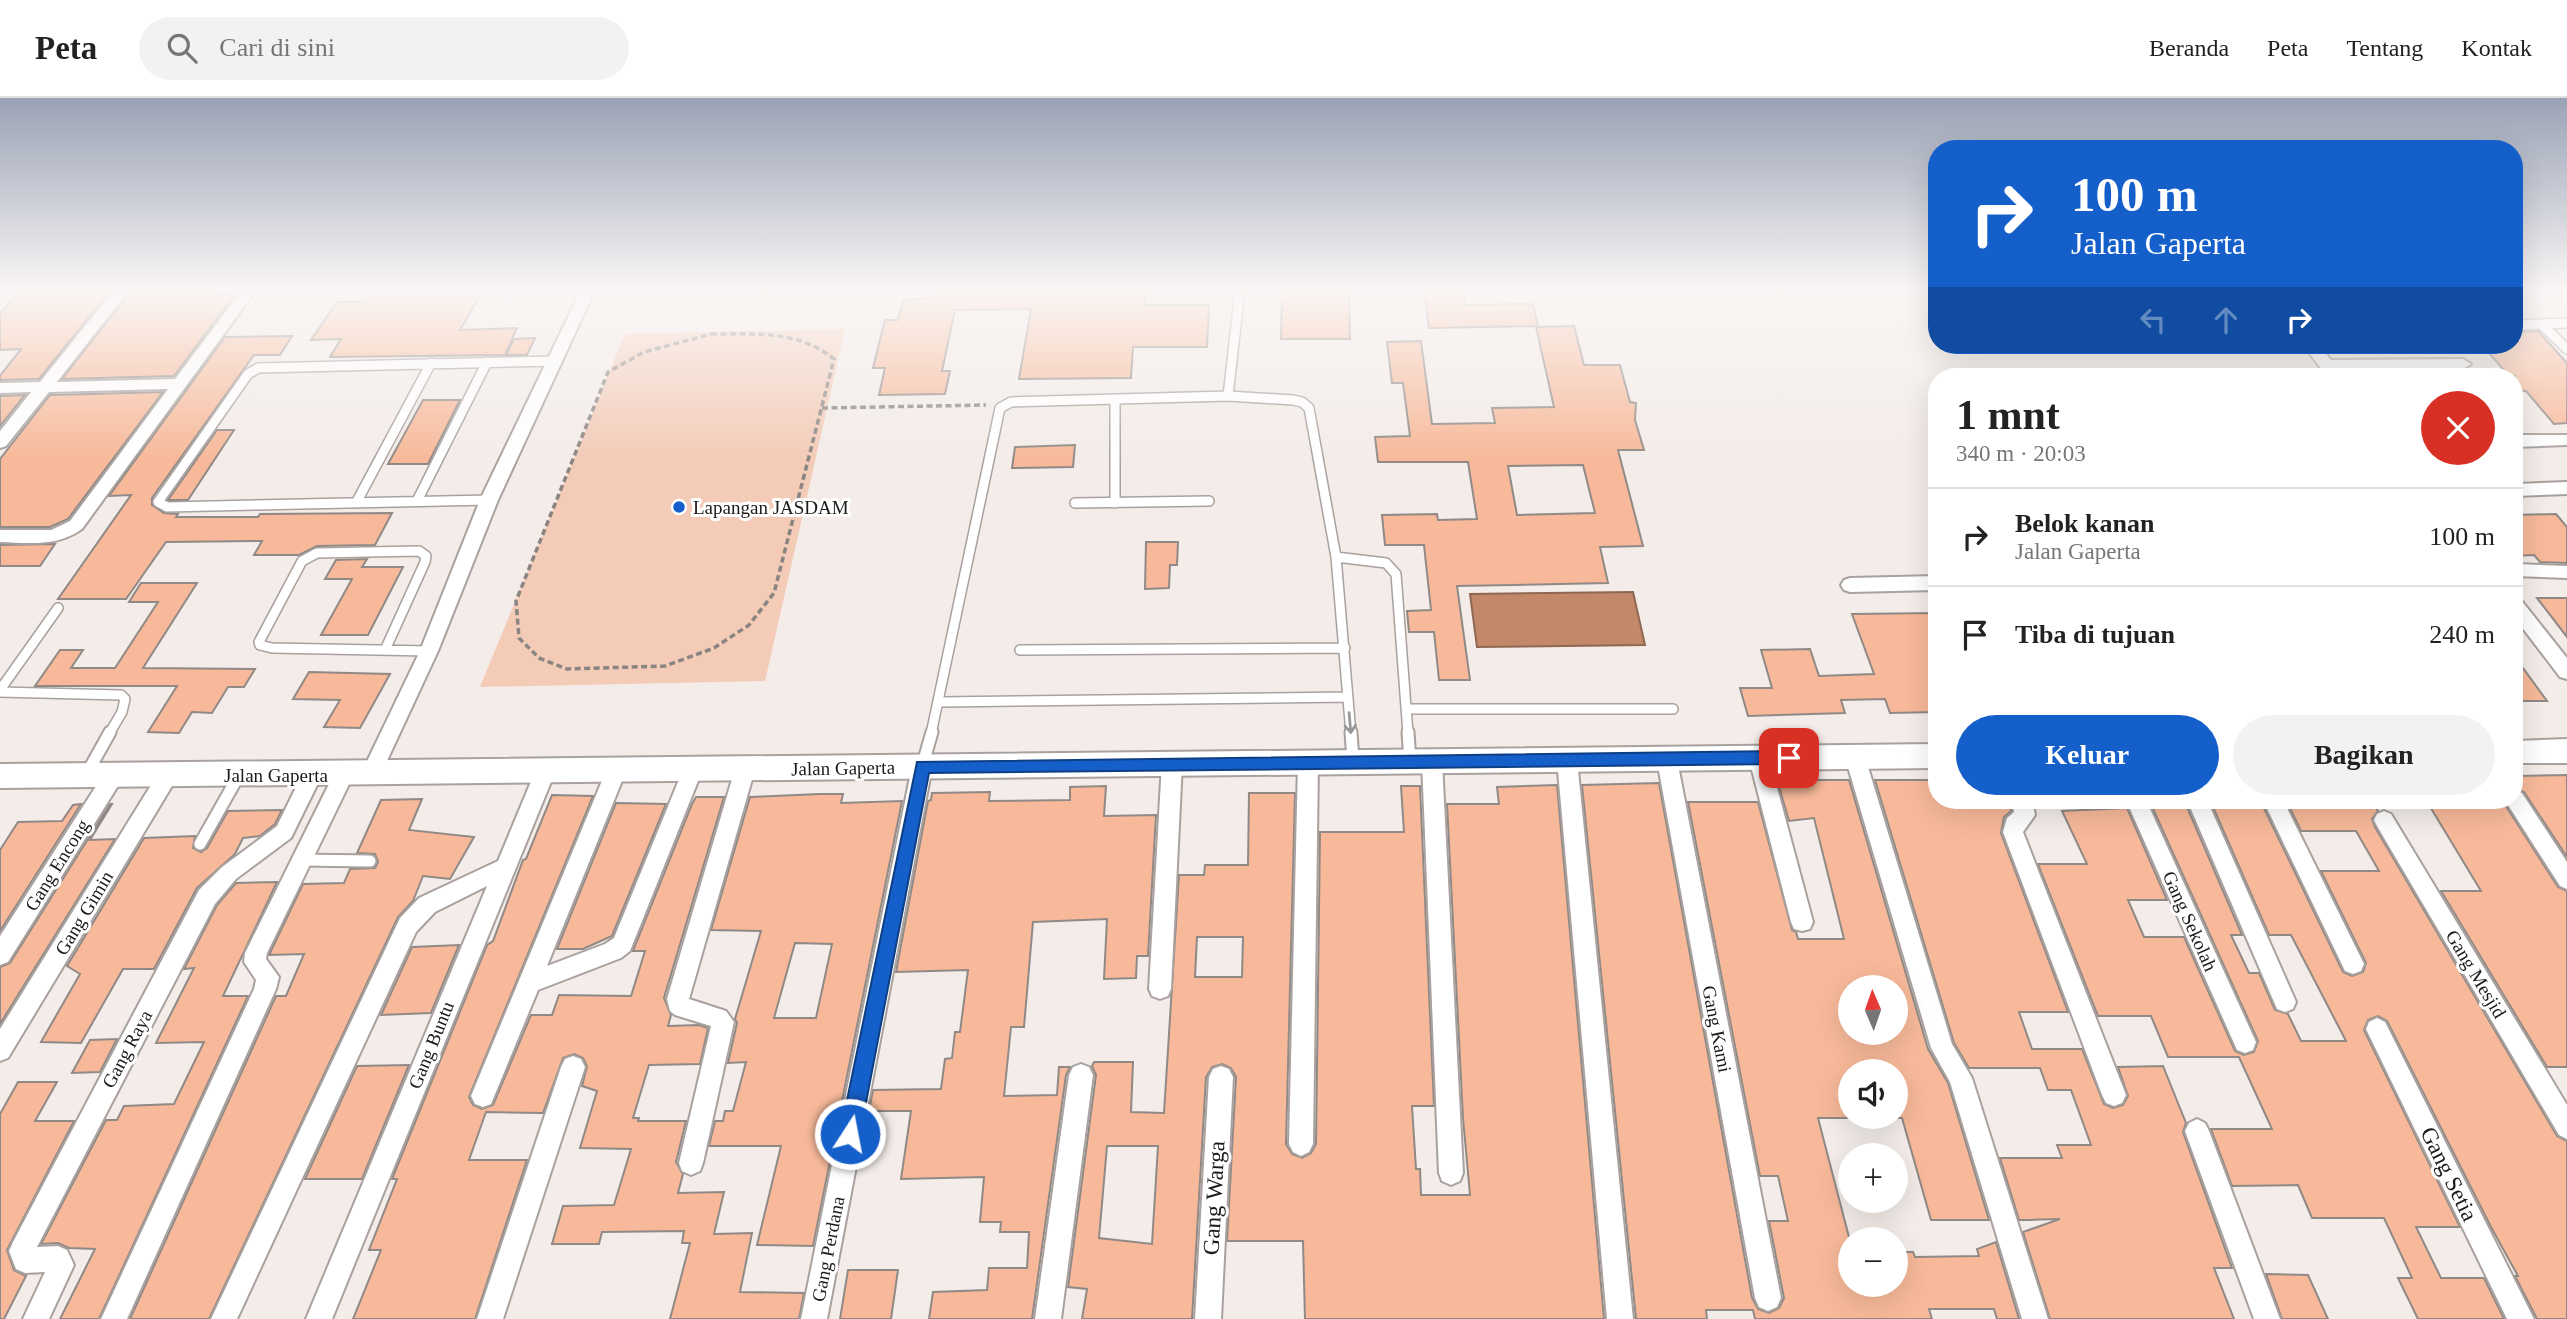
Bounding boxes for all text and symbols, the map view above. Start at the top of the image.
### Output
search box [139,17,629,80]
icon: search [163,29,201,67]
text: Peta [35,30,97,66]
text: Cari di sini [219,33,335,62]
text: Beranda [2149,35,2229,61]
text: Peta [2267,35,2308,61]
text: Tentang [2346,35,2423,61]
text: Kontak [2461,35,2532,61]
text: 100 m [2071,167,2198,222]
icon: right [1956,168,2047,259]
text: Jalan Gaperta [2071,225,2246,261]
icon: left [2134,301,2172,339]
icon: ahead [2207,301,2245,339]
icon: right [2280,301,2318,339]
button: close [2421,391,2495,465]
text: 1 mnt [1956,392,2060,438]
text: 340 m · 20:03 [1956,441,2086,466]
place label: Lapangan JASDAM [693,497,849,518]
marker: Lapangan JASDAM [671,499,687,515]
text: Belok kanan [2015,509,2154,538]
icon: right [1956,518,1994,556]
text: 100 m [2429,522,2495,551]
text: Jalan Gaperta [2015,539,2141,564]
icon: arrive [1956,616,1994,654]
text: Tiba di tujuan [2015,620,2175,649]
text: 240 m [2429,620,2495,649]
one-way arrow [1344,711,1357,734]
button: Keluar [1956,715,2219,795]
button: Bagikan [2233,715,2495,795]
pin [1759,728,1819,788]
icon: arrive [1770,739,1808,777]
street label: Jalan Gaperta [791,757,896,779]
street label: Jalan Gaperta [224,765,329,786]
street label: Gang Encong [21,815,94,915]
street label: Gang Gimin [51,867,118,959]
street label: Gang Sekolah [2159,868,2222,975]
street label: Gang Mesjid [2442,926,2511,1022]
north arrow [1838,975,1908,1045]
map controls [1838,975,1908,1297]
street label: Gang Kami [1698,984,1736,1074]
street label: Gang Buntu [404,998,458,1092]
street label: Gang Raya [98,1006,156,1091]
button: sound [1838,1059,1908,1129]
position arrow [813,1097,887,1171]
street label: Gang Setia [2416,1123,2482,1225]
street label: Gang Warga [1199,1140,1229,1256]
button: + [1838,1143,1908,1213]
street label: Gang Perdana [807,1194,849,1304]
button: − [1838,1227,1908,1297]

